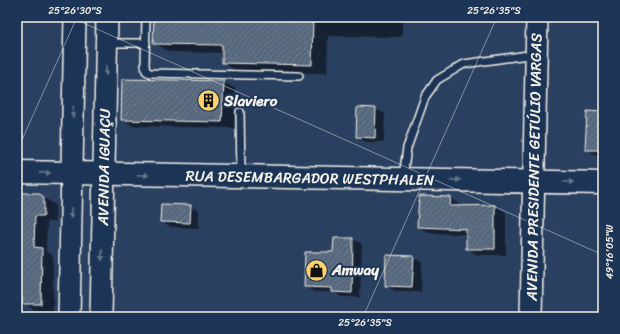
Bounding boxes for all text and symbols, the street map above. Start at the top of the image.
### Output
text: 25°26'30"S [48,2,103,20]
text: 25°26'35"S [467,2,521,20]
street label: AVENIDA PRESIDENTE GETÚLIO VARGAS [519,32,549,302]
one-way arrow [103,64,109,77]
building icon: Slaviero [196,88,222,114]
place label: Slaviero [223,88,278,114]
one-way arrow [70,106,76,119]
street label: AVENIDA IGUAÇU [90,108,118,227]
street label: RUA DESEMBARGADOR WESTPHALEN [185,163,435,193]
one-way arrow [39,170,52,176]
one-way arrow [137,172,150,178]
one-way arrow [449,177,461,184]
one-way arrow [562,179,574,186]
one-way arrow [68,207,74,220]
text: 49°16'05"W [601,224,619,279]
one-way arrow [99,249,105,262]
shop icon: Amway [303,257,329,283]
place label: Amway [331,257,379,283]
text: 25°26'35"S [338,314,392,332]

